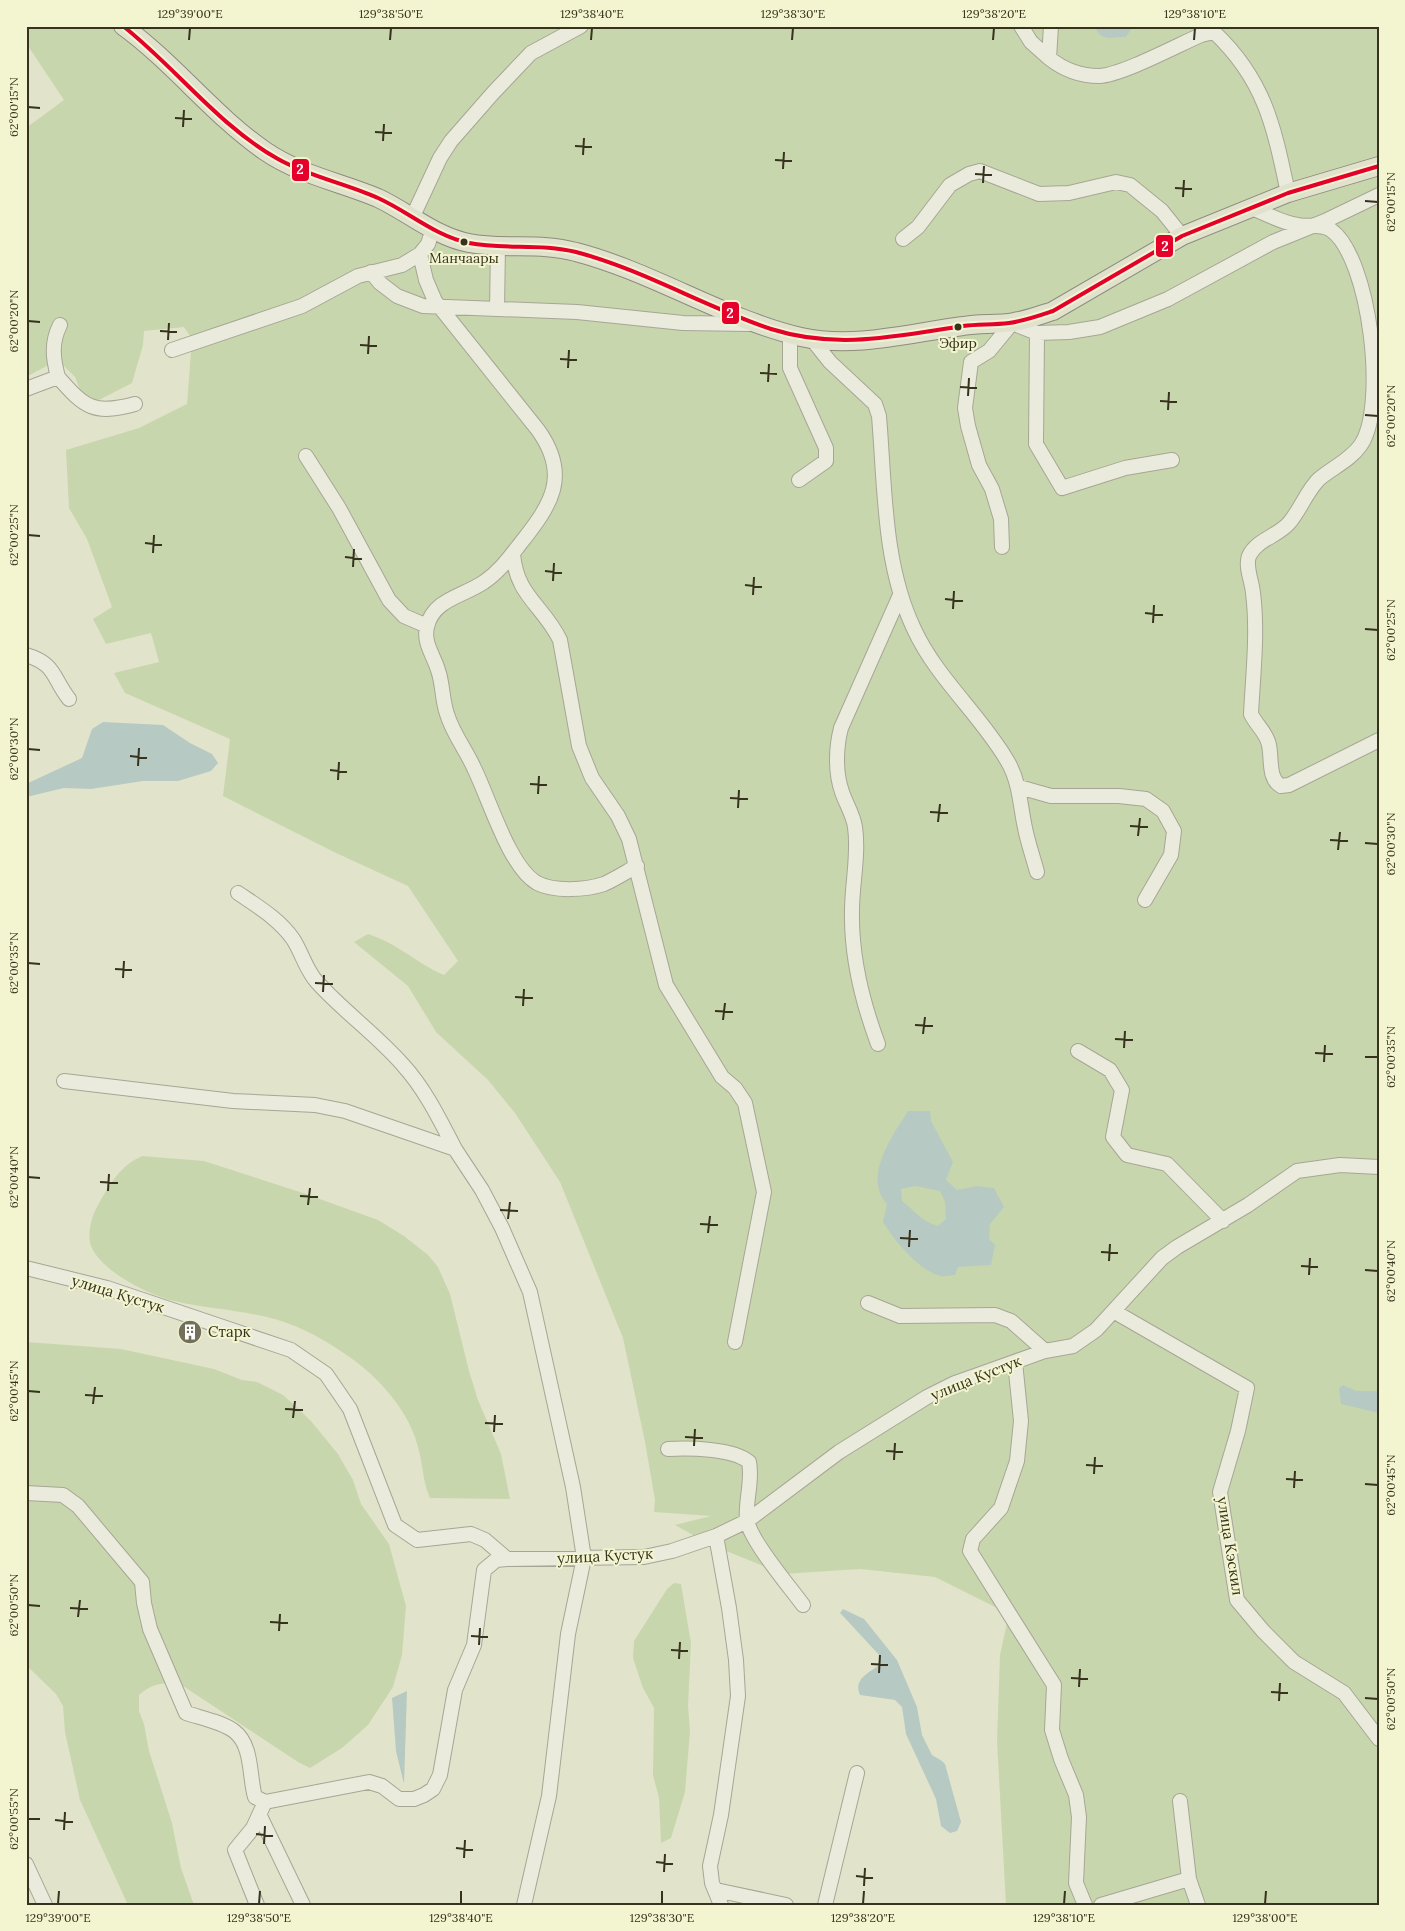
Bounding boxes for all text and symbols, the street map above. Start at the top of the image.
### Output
text: 129°39'00"E [157,6,223,21]
text: 129°38'50"E [359,6,423,21]
text: 129°38'40"E [560,6,624,21]
text: 129°38'30"E [761,6,825,21]
text: 129°38'20"E [962,6,1026,21]
text: 129°38'10"E [1164,6,1226,21]
text: 62°00'15"N [6,77,21,137]
line badge: 2 [291,158,310,182]
text: 2 [296,160,304,178]
text: 62°00'15"N [1383,172,1398,232]
line badge: 2 [1155,234,1174,258]
marker: Манчаары [459,237,469,247]
text: 2 [1161,237,1169,255]
place label: Манчаары [429,249,499,267]
text: 62°00'20"N [6,290,21,352]
line badge: 2 [721,301,740,325]
text: 2 [726,304,734,322]
marker: Эфир [953,322,963,332]
place label: Эфир [939,334,977,352]
text: 62°00'20"N [1383,385,1398,447]
text: 62°00'25"N [6,504,21,566]
text: 62°00'25"N [1383,599,1398,661]
text: 62°00'30"N [6,717,21,781]
text: 62°00'30"N [1383,812,1398,876]
text: 62°00'35"N [6,932,21,994]
text: 62°00'35"N [1383,1026,1398,1088]
text: 62°00'40"N [6,1146,21,1208]
text: 62°00'40"N [1383,1240,1398,1302]
street label: улица Кустук [69,1270,167,1317]
building icon: Старк [177,1319,203,1345]
place label: Старк [208,1322,251,1341]
street label: улица Кустук [928,1351,1024,1404]
text: 62°00'45"N [6,1360,21,1422]
text: 62°00'45"N [1383,1454,1398,1516]
street label: улица Кэскил [1213,1495,1248,1597]
street label: улица Кустук [557,1543,653,1568]
text: 62°00'50"N [6,1574,21,1636]
text: 62°00'50"N [1383,1668,1398,1730]
text: 62°00'55"N [6,1788,21,1850]
text: 129°39'00"E [25,1910,91,1925]
text: 129°38'50"E [227,1910,291,1925]
text: 129°38'40"E [429,1910,493,1925]
text: 129°38'30"E [630,1910,694,1925]
text: 129°38'20"E [831,1910,895,1925]
text: 129°38'10"E [1033,1910,1095,1925]
text: 129°38'00"E [1232,1910,1298,1925]

